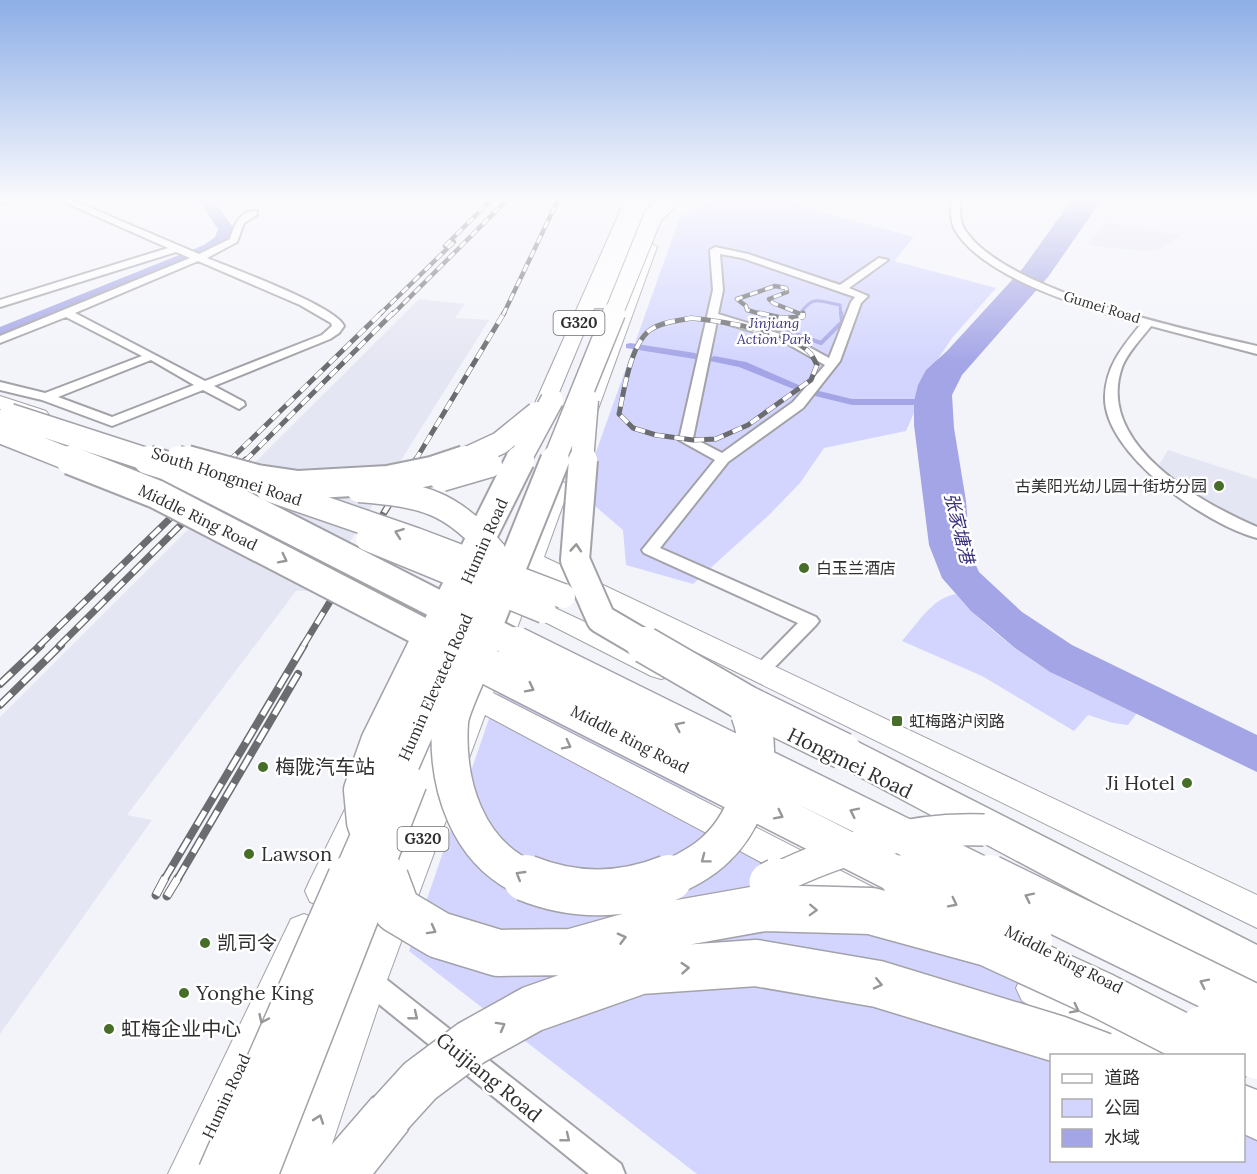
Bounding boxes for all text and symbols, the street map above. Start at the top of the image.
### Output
street label: Gumei Road [1061,287,1143,327]
road number: G320 [554,311,604,335]
park label: Jinjiang Action Park [736,314,811,348]
street label: South Hongmei Road [149,442,305,510]
place label: 古美阳光幼儿园十街坊分园 [1015,476,1207,496]
marker: 古美阳光幼儿园十街坊分园 [1212,479,1226,493]
street label: Middle Ring Road [135,480,261,555]
water label: 张家塘港 [940,490,980,569]
street label: Humin Road [456,495,512,587]
one-way arrow [394,527,405,540]
one-way arrow [569,544,582,553]
one-way arrow [276,552,287,564]
place label: 白玉兰酒店 [816,558,896,578]
marker: 白玉兰酒店 [797,561,811,575]
street label: Humin Elevated Road [394,610,477,764]
one-way arrow [524,681,535,692]
street label: Middle Ring Road [568,701,693,778]
place label: 虹梅路沪闵路 [909,711,1005,731]
marker: 虹梅路沪闵路 [890,714,904,728]
street label: Hongmei Road [784,721,917,804]
one-way arrow [674,722,685,734]
one-way arrow [560,738,571,750]
place label: 梅陇汽车站 [275,754,375,779]
marker: 梅陇汽车站 [256,760,270,774]
place label: Ji Hotel [1105,770,1175,795]
marker: Ji Hotel [1180,776,1194,790]
one-way arrow [773,807,784,819]
one-way arrow [849,807,860,819]
road number: G320 [398,827,448,851]
place label: Lawson [261,841,332,866]
marker: Lawson [242,847,256,861]
one-way arrow [700,852,711,863]
one-way arrow [516,870,526,882]
one-way arrow [1025,893,1036,905]
one-way arrow [947,895,958,907]
one-way arrow [809,903,818,916]
street label: Middle Ring Road [1002,921,1127,998]
one-way arrow [426,923,437,934]
place label: 凯司令 [217,930,277,955]
one-way arrow [616,933,626,945]
marker: 凯司令 [198,936,212,950]
one-way arrow [681,962,690,975]
one-way arrow [873,977,883,990]
one-way arrow [1200,979,1211,990]
place label: Yonghe King [195,980,314,1005]
marker: Yonghe King [177,986,191,1000]
one-way arrow [1069,1002,1080,1013]
one-way arrow [407,1009,418,1020]
one-way arrow [258,1012,270,1023]
place label: 虹梅企业中心 [121,1016,241,1041]
marker: 虹梅企业中心 [102,1022,116,1036]
one-way arrow [495,1022,505,1033]
street label: Guijiang Road [431,1026,547,1127]
street label: Humin Road [198,1050,255,1142]
legend [1050,1054,1245,1162]
text: 道路 [1104,1066,1140,1089]
text: 公园 [1104,1096,1140,1119]
one-way arrow [312,1114,325,1125]
text: 水域 [1104,1126,1140,1149]
one-way arrow [559,1131,570,1142]

